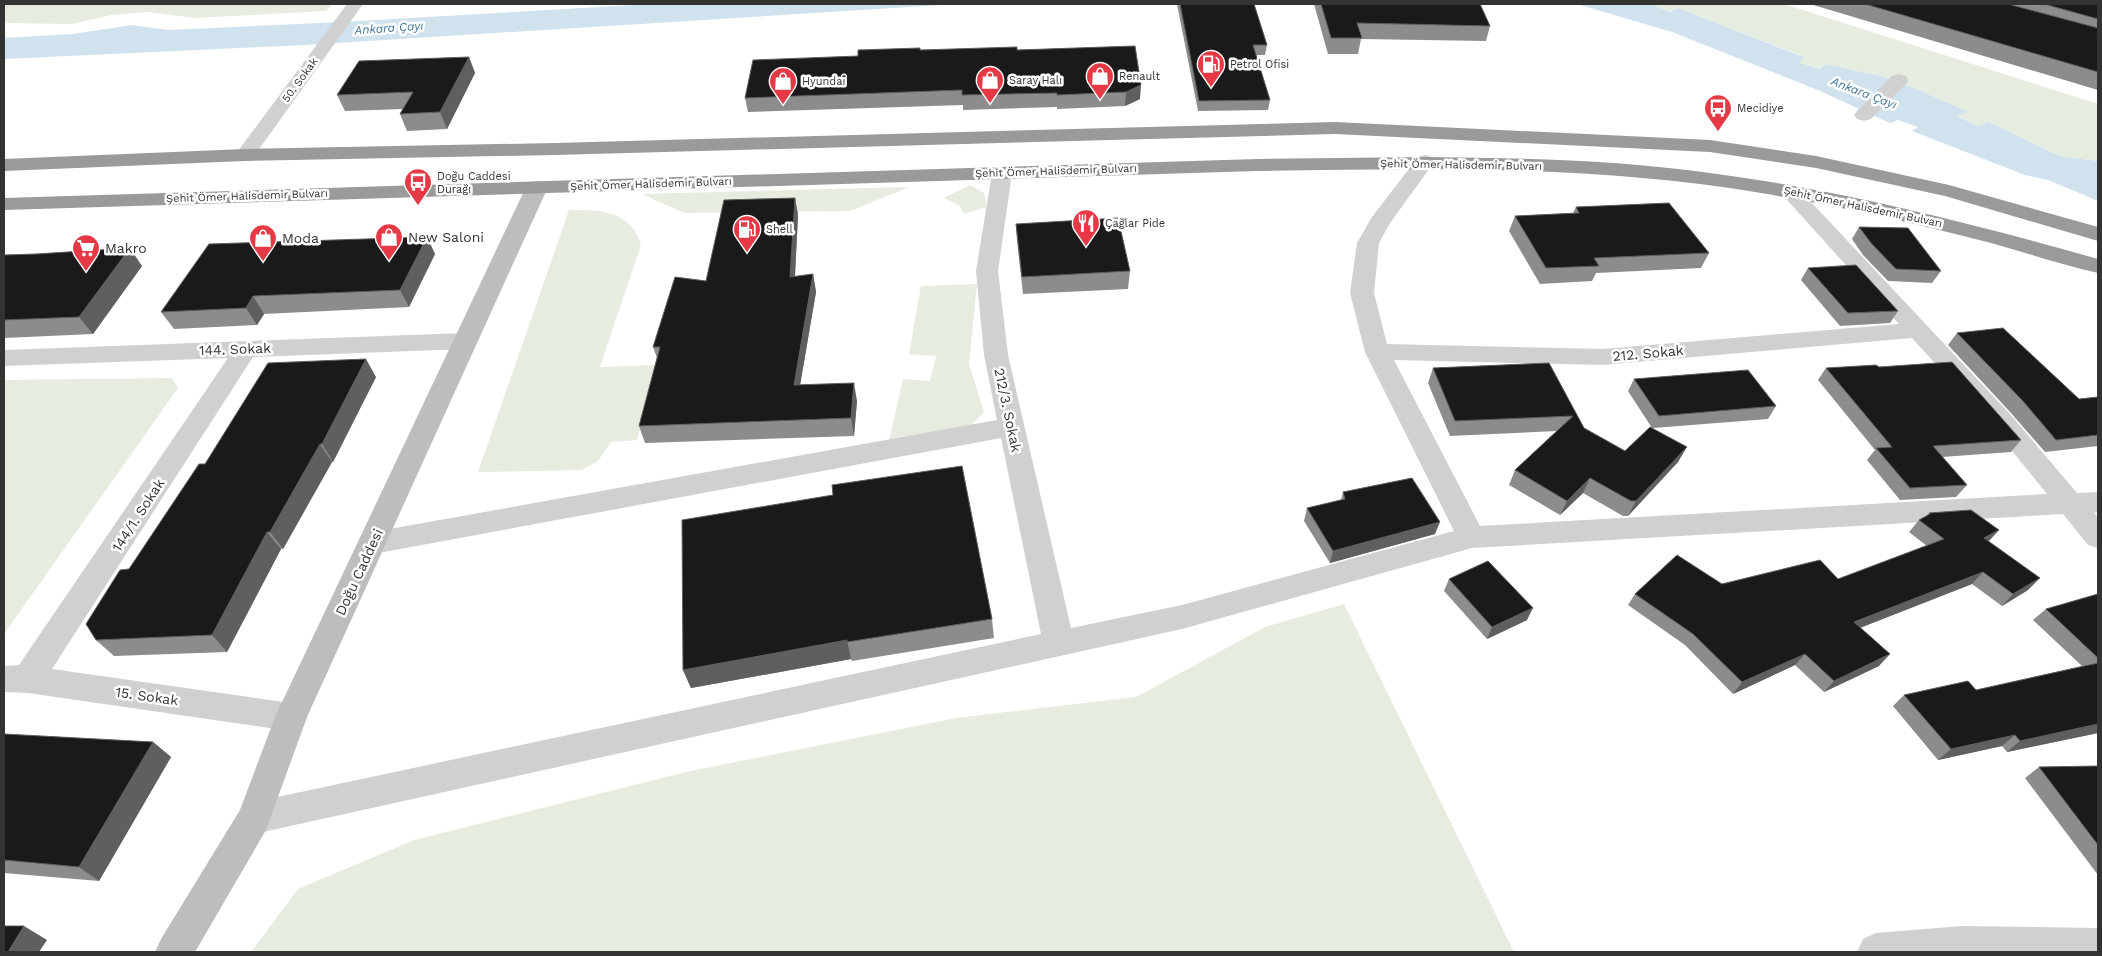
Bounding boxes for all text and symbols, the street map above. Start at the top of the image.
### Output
water label: Ankara Çayı [353,19,424,37]
fuel station icon: Petrol Ofisi [1196,49,1226,88]
street label: 50. Sokak [279,55,321,105]
place label: Petrol Ofisi [1230,58,1289,71]
shop icon: Renault [1085,61,1115,100]
shop icon: Saray Halı [975,65,1005,104]
shop icon: Hyundai [768,66,798,105]
place label: Renault [1119,70,1160,83]
place label: Saray Halı [1009,74,1062,87]
water label: Ankara Çayı [1828,74,1899,112]
place label: Hyundai [802,75,845,88]
bus stop icon: Mecidiye [1703,93,1733,132]
place label: Mecidiye [1737,102,1784,115]
street label: Şehit Ömer Halisdemir Bulvarı [1380,156,1542,173]
street label: Şehit Ömer Halisdemir Bulvarı [975,161,1137,180]
bus stop icon: Doğu Caddesi Durağı [403,167,433,206]
place label: Doğu Caddesi Durağı [437,170,511,196]
street label: Şehit Ömer Halisdemir Bulvarı [570,174,732,193]
street label: Şehit Ömer Halisdemir Bulvarı [1783,183,1944,230]
street label: Şehit Ömer Halisdemir Bulvarı [166,186,328,205]
restaurant icon: Çağlar Pide [1071,208,1101,247]
fuel station icon: Shell [732,214,762,253]
place label: Çağlar Pide [1105,217,1165,230]
shop icon: New Saloni [374,222,404,261]
shop icon: Moda [248,223,278,262]
place label: Shell [766,223,794,236]
place label: New Saloni [408,229,484,245]
place label: Moda [282,230,319,246]
supermarket icon: Makro [71,233,101,272]
place label: Makro [105,240,147,256]
street label: 144. Sokak [199,340,271,358]
street label: 212. Sokak [1612,342,1684,364]
street label: 212/3. Sokak [991,366,1025,454]
street label: 144/1. Sokak [109,476,168,554]
street label: Doğu Caddesi [332,526,386,618]
street label: 15. Sokak [115,684,179,708]

